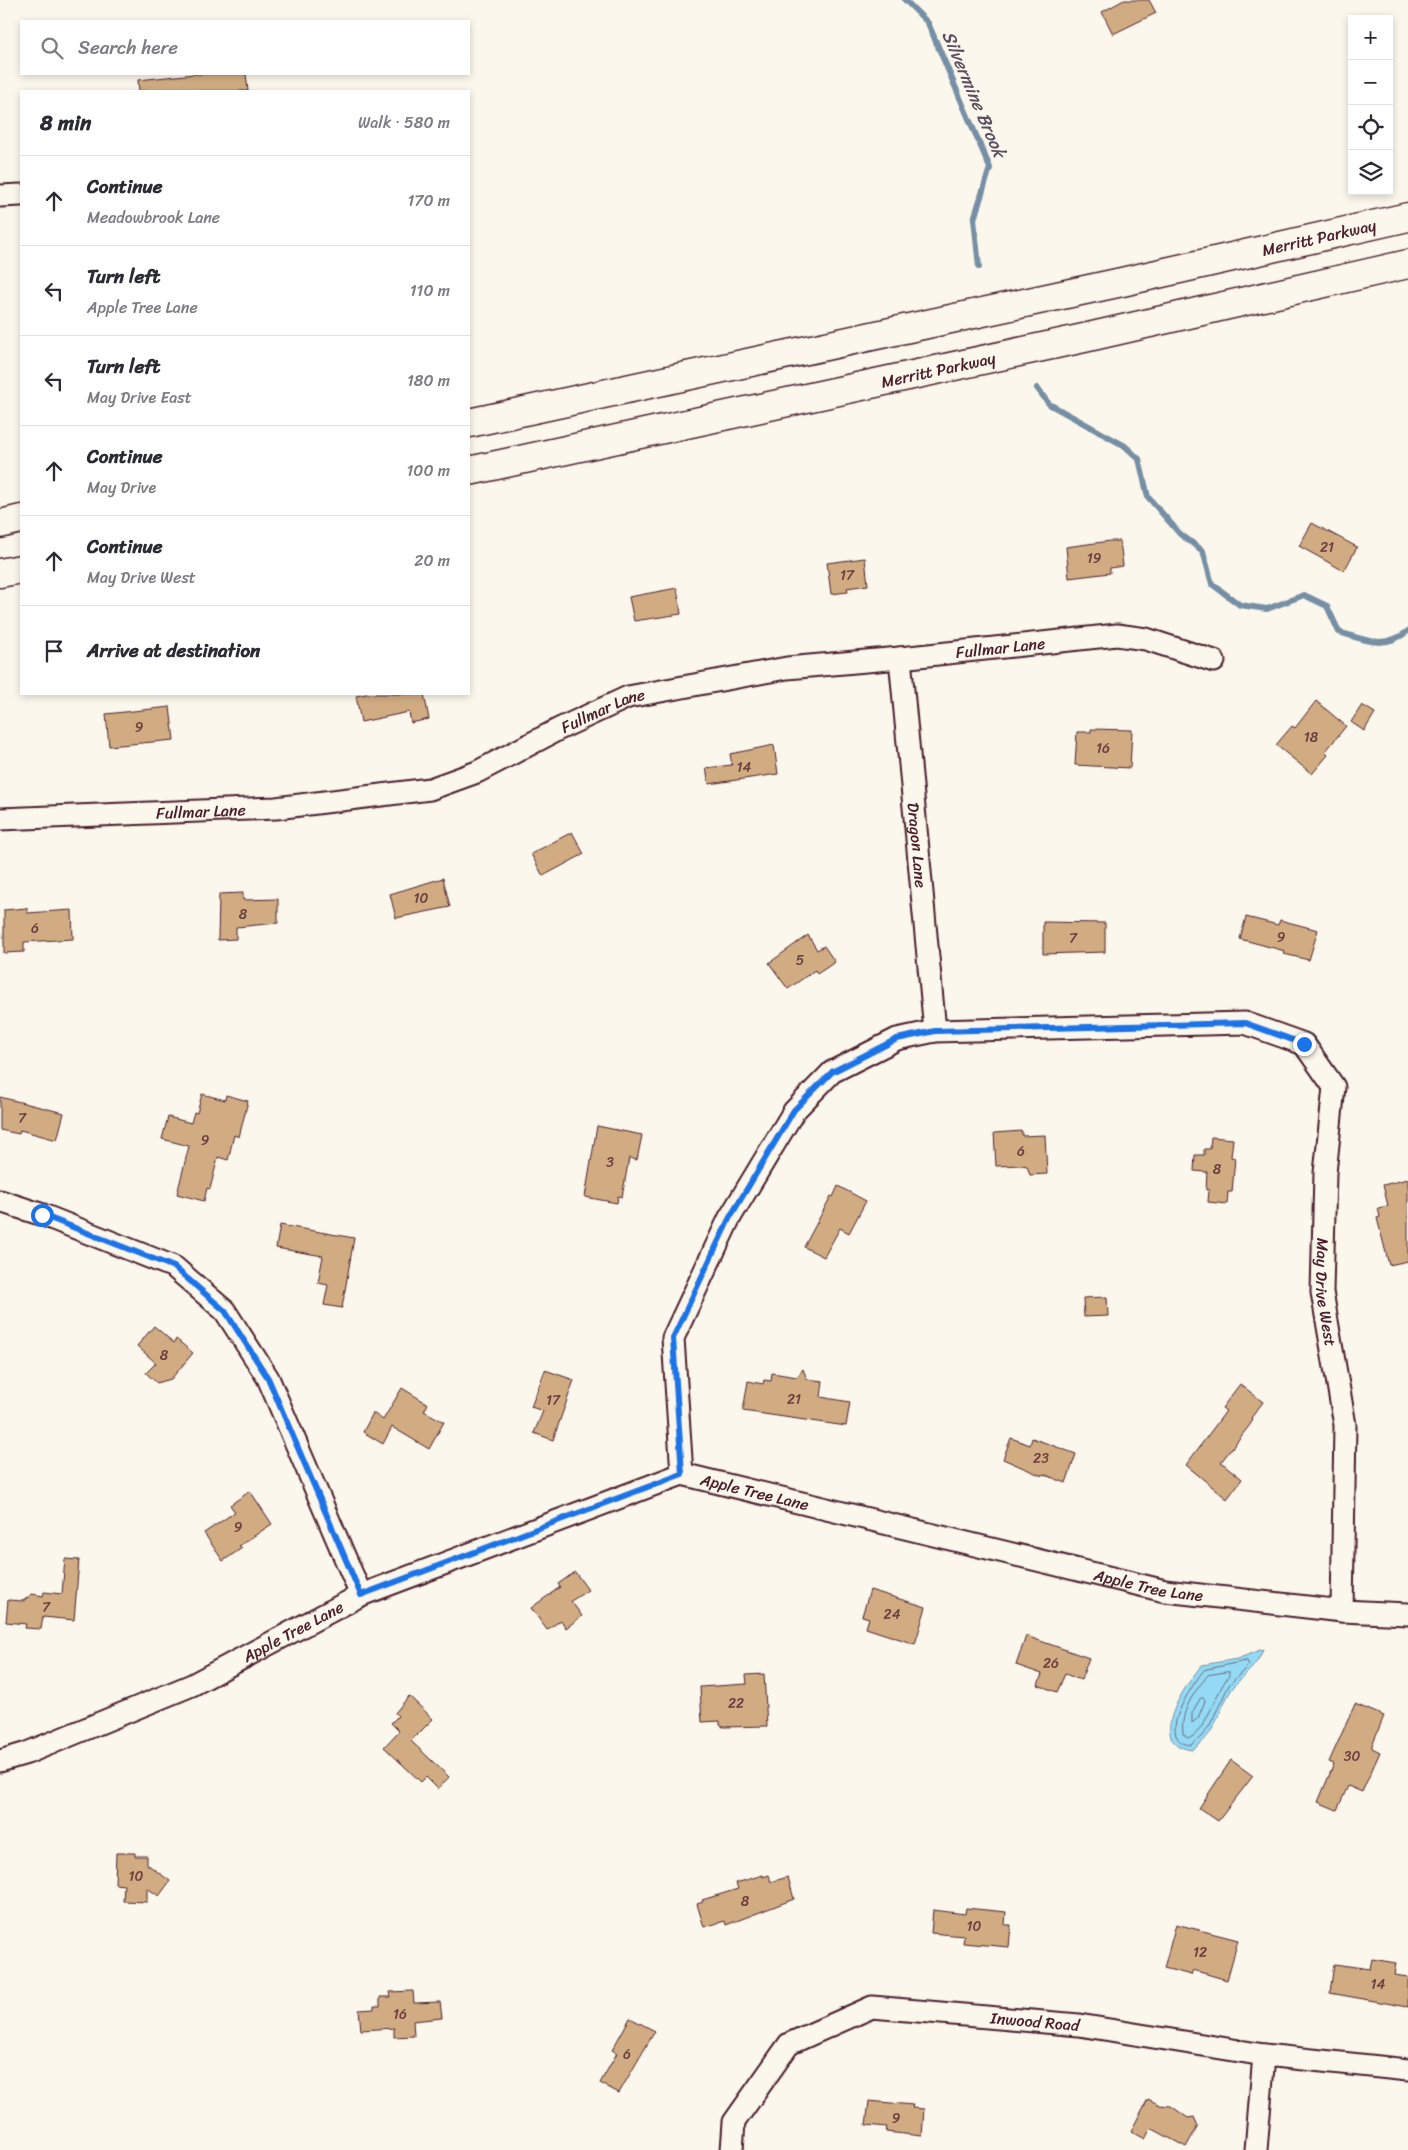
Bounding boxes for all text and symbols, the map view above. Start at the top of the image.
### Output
map controls [1348,15,1393,195]
button: + [1348,15,1393,60]
search box [20,20,470,75]
water label: Silvermine Brook [933,26,1016,165]
text: Search here [78,31,178,64]
icon: search [38,34,66,62]
button: − [1348,60,1393,105]
text: 8 min [40,104,91,142]
button: locate [1348,105,1393,150]
text: Walk · 580 m [358,108,450,137]
button: layers [1348,150,1393,195]
text: Continue [87,170,163,203]
text: 170 m [407,186,450,215]
icon: ahead [40,187,68,215]
text: Meadowbrook Lane [87,203,220,232]
street label: Merritt Parkway [1259,210,1380,264]
text: Turn left [87,260,160,293]
text: 110 m [410,276,450,305]
icon: left [40,277,68,305]
text: Apple Tree Lane [87,293,198,322]
street label: Merritt Parkway [878,343,999,396]
text: Turn left [87,350,160,383]
text: 180 m [407,366,450,395]
icon: left [40,367,68,395]
text: May Drive East [87,383,192,412]
text: Continue [87,440,163,473]
text: 100 m [406,456,450,485]
icon: ahead [40,457,68,485]
text: May Drive [87,473,156,502]
text: Continue [87,530,163,563]
house number: 21 [1320,535,1334,560]
text: 20 m [414,546,450,575]
house number: 19 [1087,546,1102,571]
icon: ahead [40,547,68,575]
text: May Drive West [87,563,196,592]
house number: 17 [840,563,855,588]
street label: Fullmar Lane [954,628,1047,667]
text: Arrive at destination [87,634,260,667]
icon: arrive [40,637,68,665]
street label: Fullmar Lane [556,680,647,741]
house number: 9 [135,715,144,740]
house number: 18 [1304,725,1319,750]
house number: 16 [1096,736,1110,761]
house number: 14 [737,755,752,780]
street label: Fullmar Lane [155,795,246,827]
street label: Dragon Lane [899,801,936,889]
house number: 10 [414,886,429,911]
house number: 8 [239,902,248,927]
house number: 6 [31,916,39,941]
house number: 9 [1277,925,1286,950]
house number: 7 [1069,926,1078,951]
house number: 5 [796,948,805,973]
route end [1293,1033,1316,1056]
house number: 7 [18,1106,27,1131]
house number: 9 [201,1128,210,1153]
house number: 6 [1017,1139,1025,1164]
house number: 3 [606,1150,614,1175]
house number: 8 [1213,1157,1222,1182]
route start [31,1204,54,1227]
street label: May Drive West [1307,1237,1346,1348]
house number: 8 [160,1343,169,1368]
house number: 21 [787,1387,801,1412]
house number: 17 [546,1388,561,1413]
house number: 23 [1033,1446,1049,1471]
street label: Apple Tree Lane [697,1464,812,1519]
house number: 9 [234,1515,243,1540]
street label: Apple Tree Lane [1090,1560,1205,1610]
street label: Apple Tree Lane [236,1592,349,1671]
house number: 7 [42,1595,51,1620]
house number: 24 [884,1602,901,1627]
house number: 26 [1043,1651,1059,1676]
house number: 22 [728,1691,744,1716]
house number: 30 [1344,1744,1360,1769]
house number: 10 [129,1864,144,1889]
house number: 8 [741,1889,750,1914]
house number: 10 [967,1914,982,1939]
house number: 12 [1193,1940,1207,1965]
house number: 14 [1371,1972,1386,1997]
house number: 16 [393,2002,407,2027]
street label: Inwood Road [988,2003,1082,2040]
house number: 6 [623,2042,631,2067]
house number: 9 [892,2106,901,2131]

